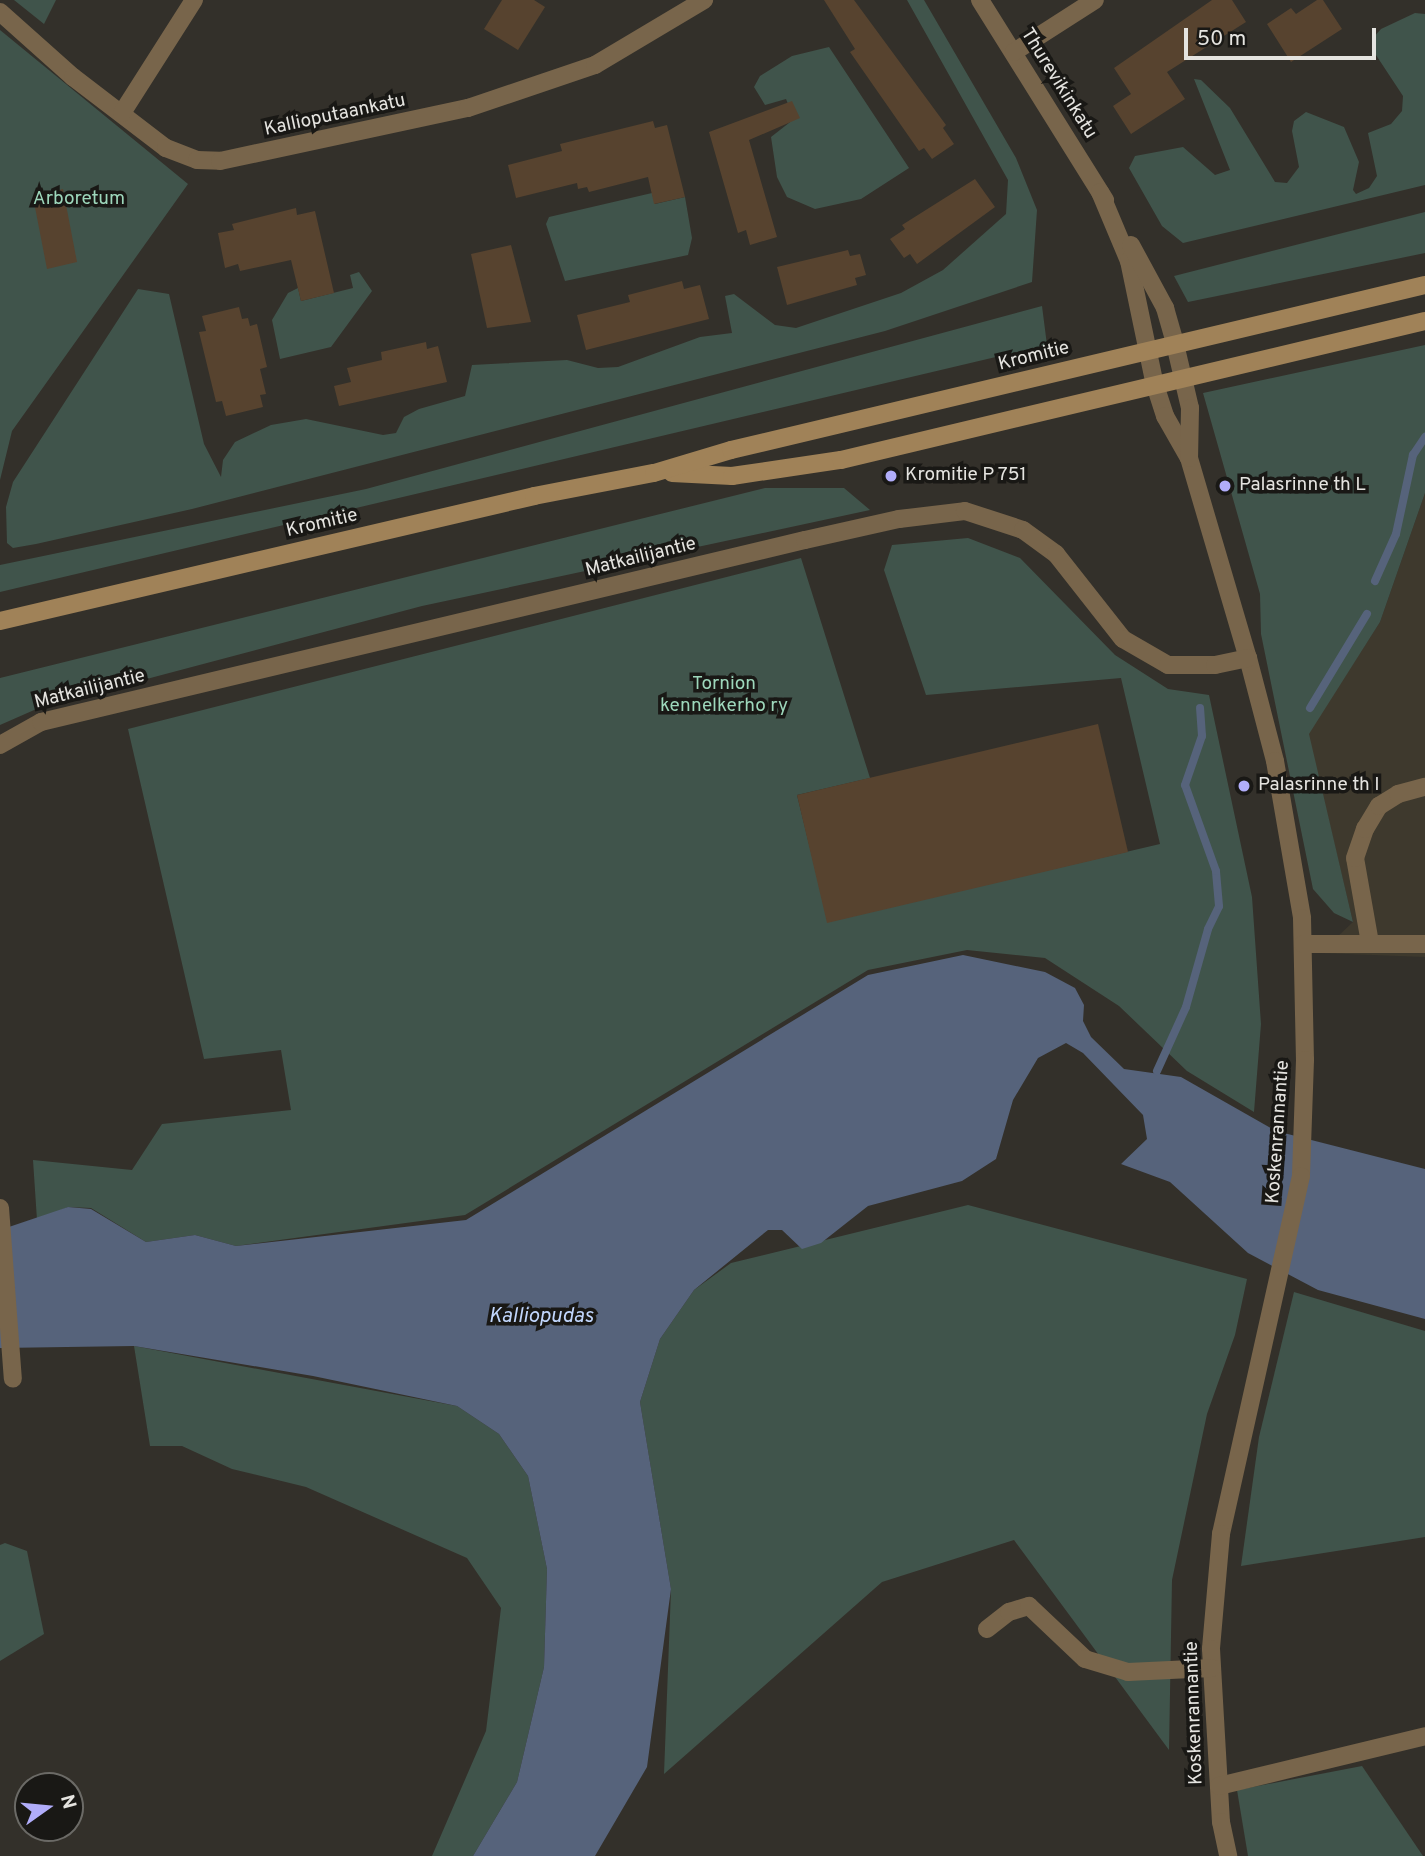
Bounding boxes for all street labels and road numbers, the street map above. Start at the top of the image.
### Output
street label: Thurevikinkatu [1015,24,1101,144]
street label: Kallioputaankatu [262,90,408,142]
street label: Kromitie [996,337,1072,377]
street label: Kromitie [284,505,360,543]
street label: Matkailijantie [583,533,699,583]
street label: Matkailijantie [32,665,148,715]
street label: Koskenrannantie [1263,1060,1295,1204]
street label: Koskenrannantie [1181,1641,1209,1785]

